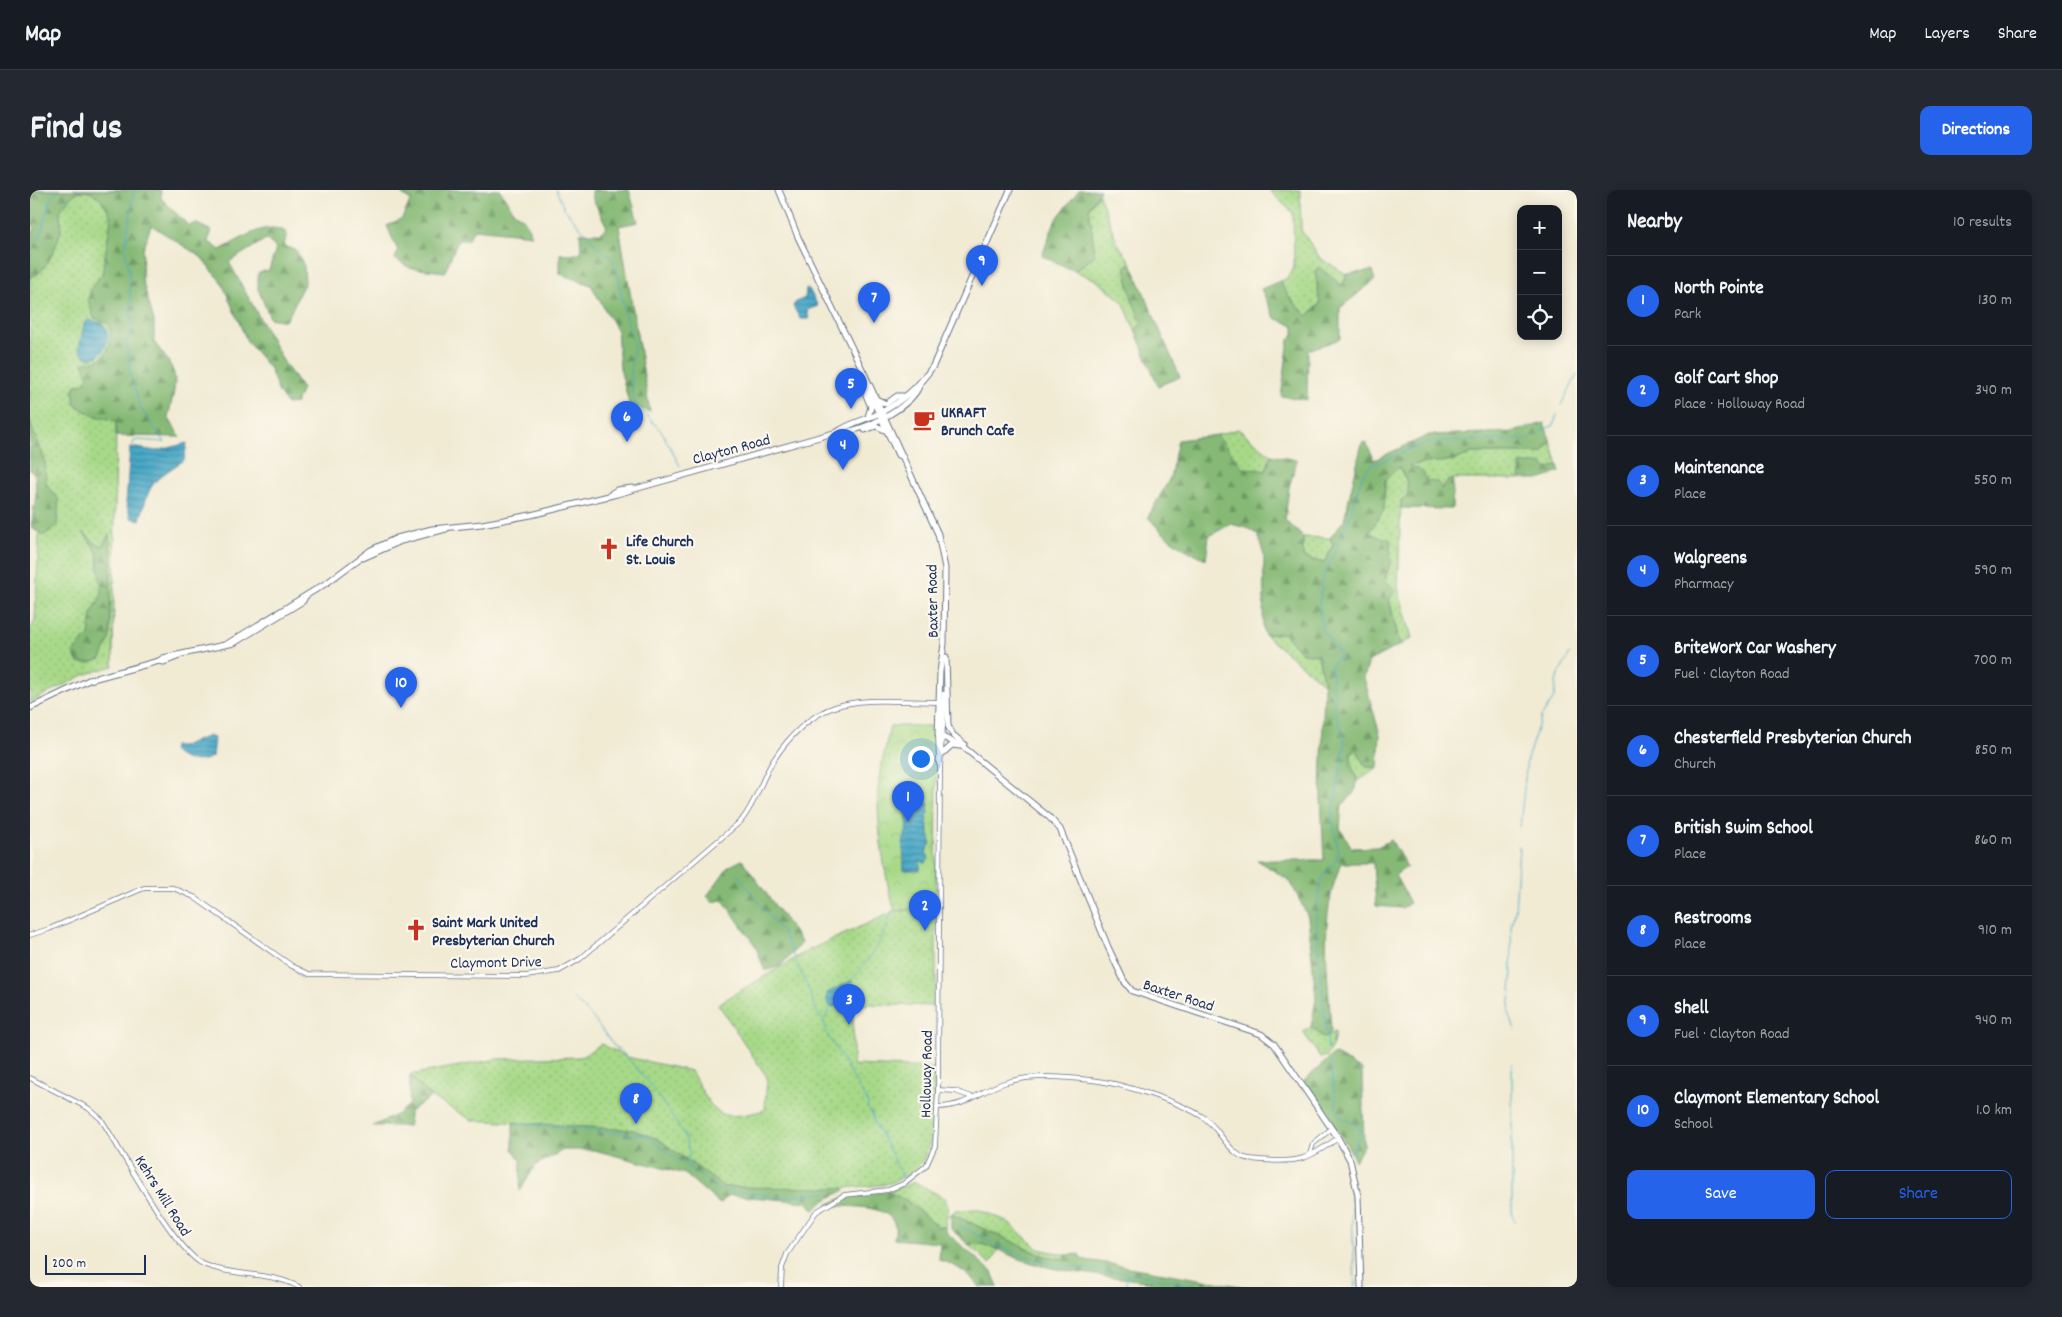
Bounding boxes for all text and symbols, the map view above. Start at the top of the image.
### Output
text: Map [25,18,61,52]
text: Map [1869,22,1896,47]
text: Layers [1924,22,1970,47]
text: Share [1998,22,2037,47]
text: Find us [30,105,122,155]
button: Directions [1920,106,2032,155]
map controls [1517,205,1562,340]
button: + [1517,205,1562,250]
text: Nearby [1627,208,1682,238]
text: 10 results [1953,211,2012,234]
pin: 9 [966,245,998,286]
button: − [1517,250,1562,295]
text: North Pointe [1674,276,1764,303]
pin: 7 [858,282,890,323]
text: 1 [1641,289,1645,312]
text: 130 m [1978,289,2012,312]
button: locate [1517,295,1562,340]
text: Park [1674,303,1701,326]
text: Golf Cart Shop [1674,366,1779,393]
pin: 5 [835,368,867,409]
text: 2 [1640,379,1647,402]
text: 340 m [1975,379,2012,402]
text: Place · Holloway Road [1674,393,1805,416]
pin: 6 [611,401,643,442]
place label: UKRAFT Brunch Cafe [941,402,1014,443]
cafe icon: UKRAFT Brunch Cafe [911,407,937,433]
street label: Clayton Road [690,429,773,472]
pin: 4 [827,429,859,470]
text: Maintenance [1674,456,1764,483]
text: 3 [1639,469,1647,492]
text: 550 m [1974,469,2012,492]
text: Place [1674,483,1706,506]
place label: Life Church St. Louis [626,531,694,572]
church icon: Life Church St. Louis [596,536,622,562]
text: Walgreens [1674,546,1747,573]
text: 4 [1640,559,1646,582]
text: 590 m [1974,559,2012,582]
street label: Baxter Road [921,564,946,638]
text: Pharmacy [1674,573,1733,596]
text: BriteWorX Car Washery [1674,636,1836,663]
text: 5 [1639,649,1647,672]
text: 700 m [1974,649,2012,672]
text: Fuel · Clayton Road [1674,663,1790,686]
pin: 10 [385,667,417,708]
text: Chesterfield Presbyterian Church [1674,726,1911,753]
text: 6 [1639,739,1647,762]
text: 850 m [1975,739,2012,762]
your location [908,746,934,772]
text: Church [1674,753,1716,776]
pin: 1 [892,781,924,822]
text: British Swim School [1674,816,1813,843]
text: 7 [1640,829,1646,852]
text: 860 m [1974,829,2012,852]
text: Place [1674,843,1706,866]
pin: 2 [909,890,941,931]
text: Restrooms [1674,906,1752,933]
place label: Saint Mark United Presbyterian Church [432,912,555,953]
church icon: Saint Mark United Presbyterian Church [403,917,429,943]
text: 8 [1640,919,1646,942]
text: 910 m [1978,919,2012,942]
text: Place [1674,933,1706,956]
street label: Claymont Drive [450,951,542,976]
street label: Baxter Road [1140,974,1217,1019]
pin: 3 [833,984,865,1025]
text: Shell [1674,996,1709,1023]
text: 9 [1639,1009,1647,1032]
text: 940 m [1975,1009,2012,1032]
text: Fuel · Clayton Road [1674,1023,1790,1046]
street label: Holloway Road [915,1030,940,1118]
pin: 8 [620,1083,652,1124]
text: Claymont Elementary School [1674,1086,1879,1113]
text: 10 [1637,1099,1649,1122]
text: 1.0 km [1976,1099,2012,1122]
text: School [1674,1113,1713,1136]
street label: Kehrs Mill Road [128,1151,196,1241]
button: Save [1627,1170,1815,1219]
button: Share [1825,1170,2012,1219]
scale bar [45,1252,146,1275]
text: 200 m [52,1254,86,1274]

